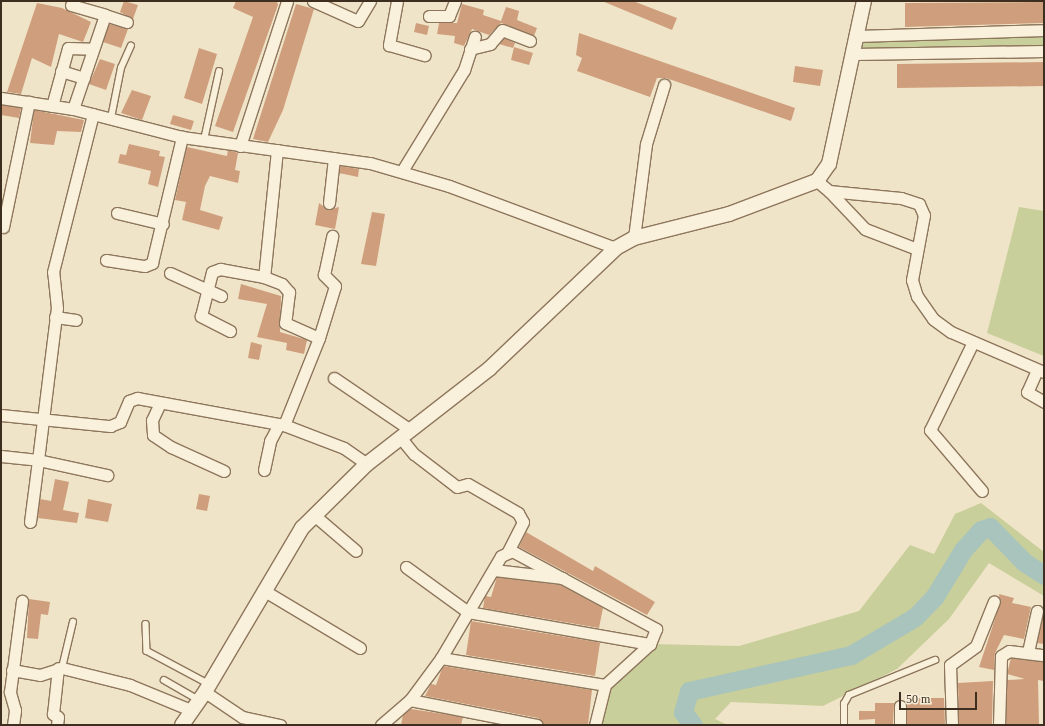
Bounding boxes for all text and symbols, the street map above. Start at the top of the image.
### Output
scale bar [901,684,979,710]
text: 50 m [906,692,930,706]

